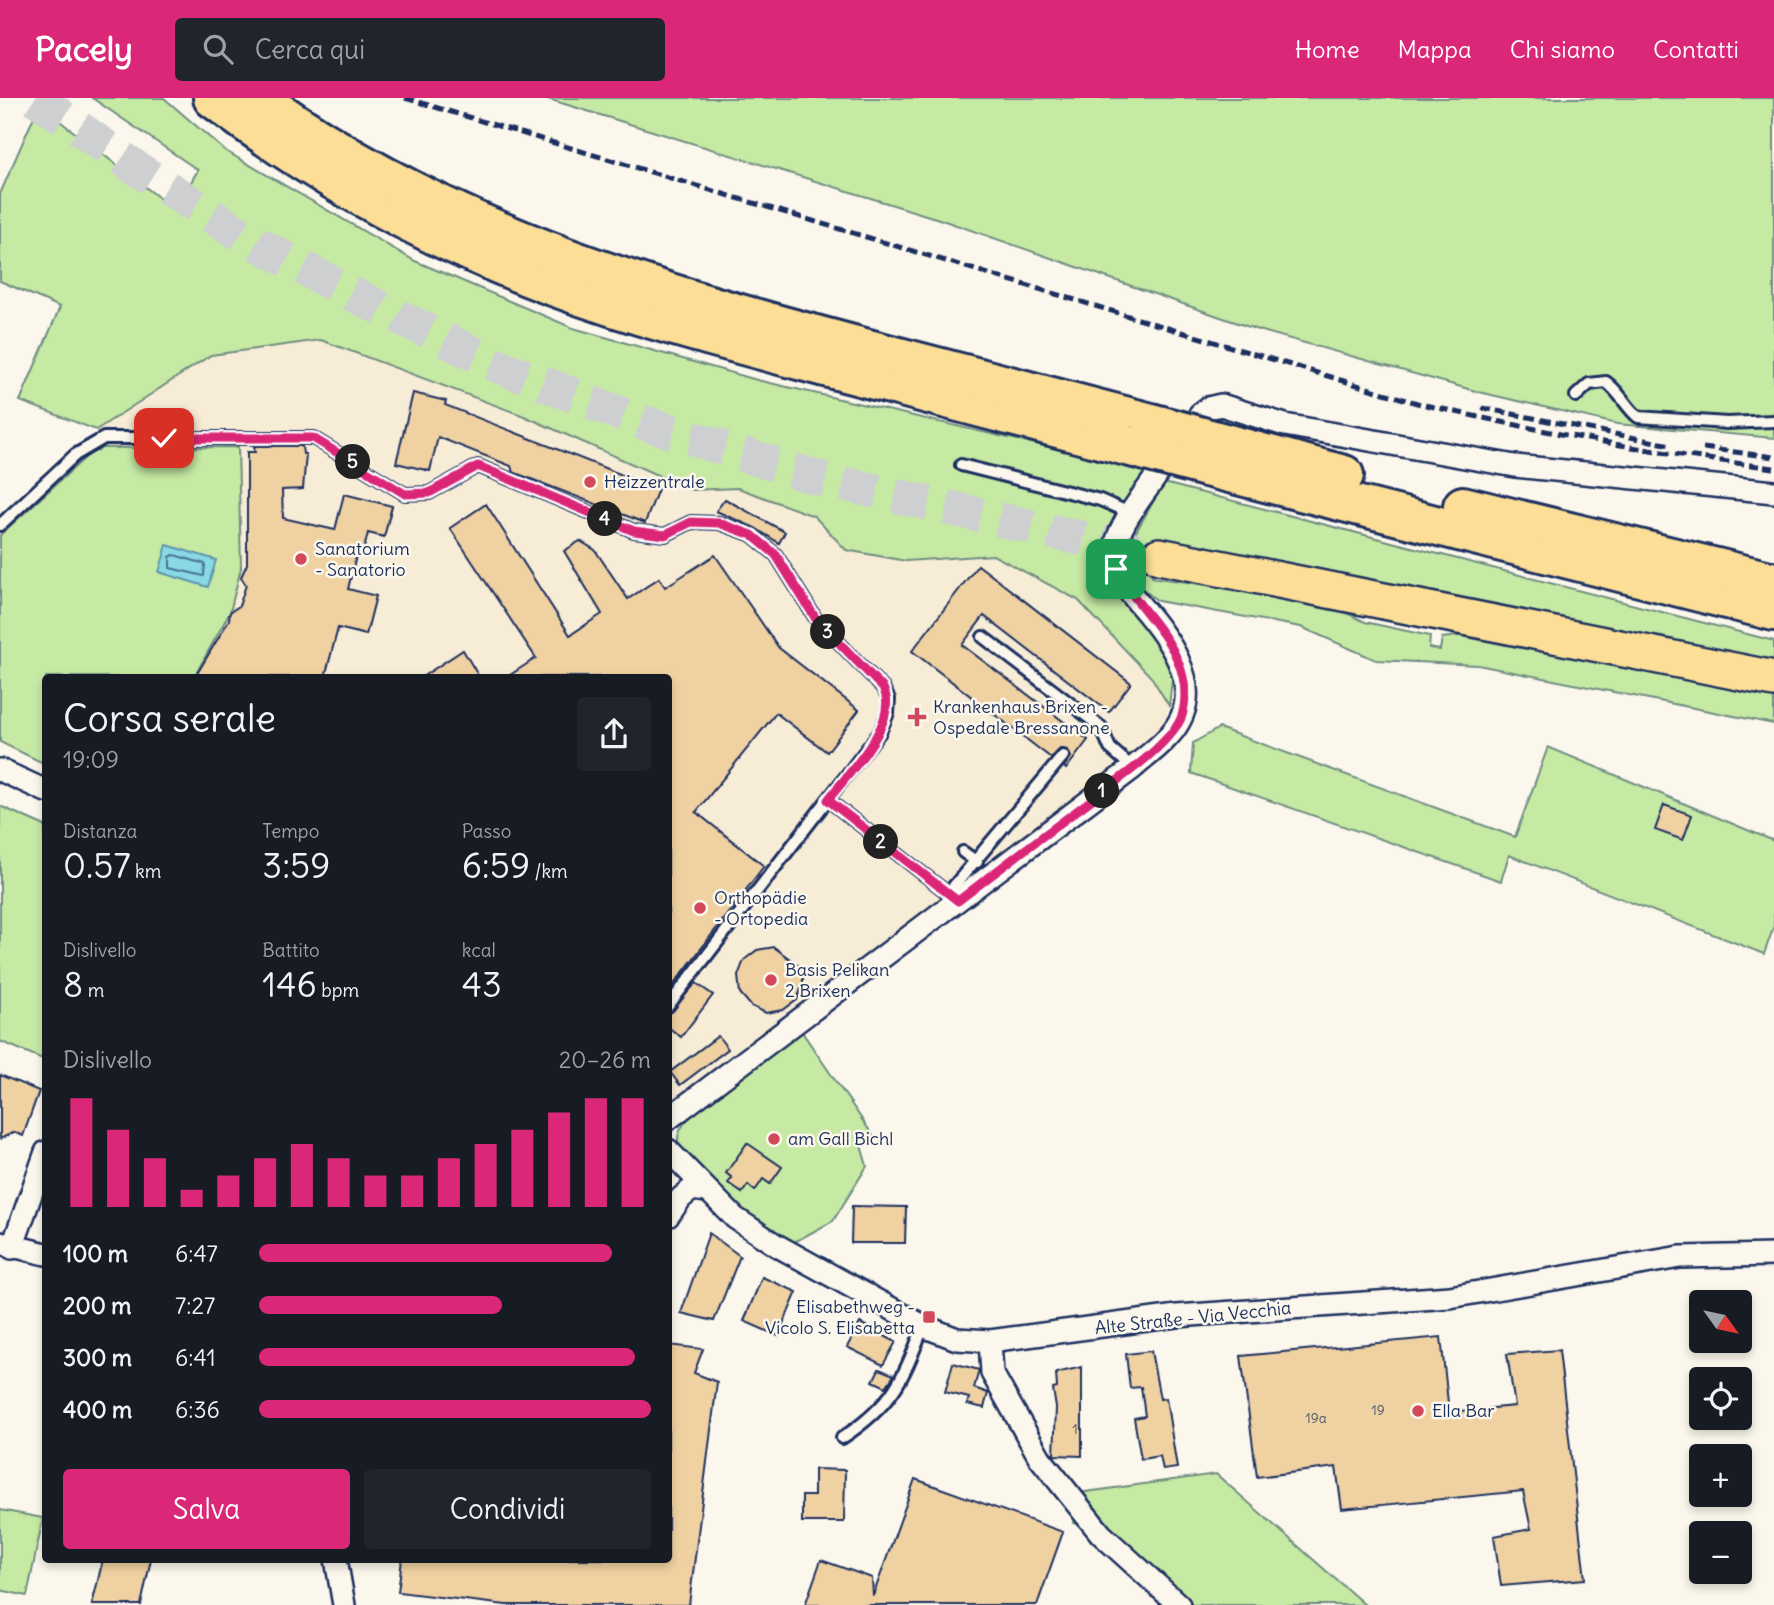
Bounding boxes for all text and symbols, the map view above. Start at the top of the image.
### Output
search box [175,18,665,81]
text: Pacely [35,28,133,70]
icon: search [199,30,237,68]
text: Cerca qui [255,33,365,66]
text: Home [1295,34,1360,64]
text: Mappa [1398,34,1472,64]
text: Chi siamo [1510,34,1615,64]
text: Contatti [1653,34,1739,64]
pin [134,408,194,468]
icon: check [145,419,183,457]
pin: 5 [336,444,370,480]
text: 5 [347,449,358,473]
place label: Heizzentrale [604,470,705,493]
marker: Heizzentrale [582,474,598,490]
pin: 4 [588,502,622,536]
text: 4 [599,506,610,530]
place label: Sanatorium - Sanatorio [315,537,410,581]
pin [1086,539,1146,599]
icon: arrive [1097,550,1135,588]
marker: Sanatorium - Sanatorio [293,551,309,567]
pin: 3 [810,614,846,650]
text: 3 [822,619,833,643]
text: Corsa serale [63,695,276,742]
place label: Krankenhaus Brixen - Ospedale Bressanone [933,695,1110,739]
button: share [577,697,651,771]
marker: Krankenhaus Brixen - Ospedale Bressanone [907,707,927,727]
text: 19:09 [63,745,119,774]
pin: 1 [1084,774,1120,808]
text: 1 [1098,778,1105,802]
text: Distanza [63,819,137,843]
text: Tempo [262,819,319,843]
text: Passo [462,819,511,843]
pin: 2 [864,824,898,860]
text: 2 [875,829,886,853]
text: 0.57 [63,843,131,887]
text: 3:59 [262,843,330,887]
text: 6:59 [462,843,530,887]
text: km [131,859,161,883]
text: /km [530,859,568,883]
place label: Orthopädie - Ortopedia [714,886,808,930]
marker: Orthopädie - Ortopedia [692,900,708,916]
text: Dislivello [63,938,137,962]
text: Battito [262,938,320,962]
text: kcal [462,938,496,962]
place label: Basis Pelikan 2 Brixen [785,958,889,1002]
text: 8 [63,962,83,1006]
text: 146 [262,962,317,1006]
text: 43 [462,962,502,1006]
marker: Basis Pelikan 2 Brixen [763,972,779,988]
text: m [83,978,104,1002]
text: bpm [317,978,359,1002]
text: Dislivello [63,1045,152,1074]
text: 20–26 m [559,1045,651,1074]
place label: am Gall Bichl [788,1127,893,1150]
marker: am Gall Bichl [766,1131,782,1147]
text: 100 m [63,1239,128,1268]
text: 6:47 [175,1239,218,1268]
north arrow [1689,1290,1752,1353]
map controls [1689,1290,1752,1584]
text: 200 m [63,1291,132,1320]
text: 7:27 [175,1291,215,1320]
place label: Elisabethweg - Vicolo S. Elisabetta [765,1295,915,1339]
street label: Alte Straße - Via Vecchia [1094,1296,1292,1339]
marker: Elisabethweg - Vicolo S. Elisabetta [921,1309,937,1325]
text: 300 m [63,1343,132,1372]
text: 6:41 [175,1343,216,1372]
button: locate [1689,1367,1752,1430]
text: 400 m [63,1395,132,1424]
text: 6:36 [175,1395,220,1424]
place label: Ella Bar [1432,1399,1495,1422]
house number: 19 [1371,1401,1385,1419]
marker: Ella Bar [1410,1403,1426,1419]
house number: 19a [1305,1409,1327,1427]
house number: 1 [1072,1420,1078,1438]
button: + [1689,1444,1752,1507]
button: Salva [63,1469,350,1549]
button: Condividi [364,1469,651,1549]
button: − [1689,1521,1752,1584]

